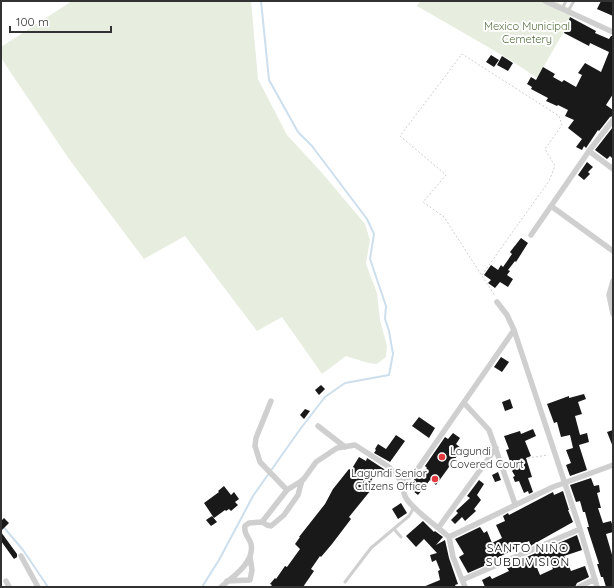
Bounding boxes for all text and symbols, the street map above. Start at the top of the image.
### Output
scale bar [10,8,111,34]
text: 100 m [16,14,49,29]
park label: Mexico Municipal Cemetery [484,19,570,46]
place label: Lagundi Covered Court [450,444,524,471]
marker: Lagundi Covered Court [437,452,447,462]
place label: Lagundi Senior Citizens Office [351,466,428,493]
marker: Lagundi Senior Citizens Office [430,474,440,484]
district label: SANTO NIÑO SUBDIVISION [486,540,570,569]

